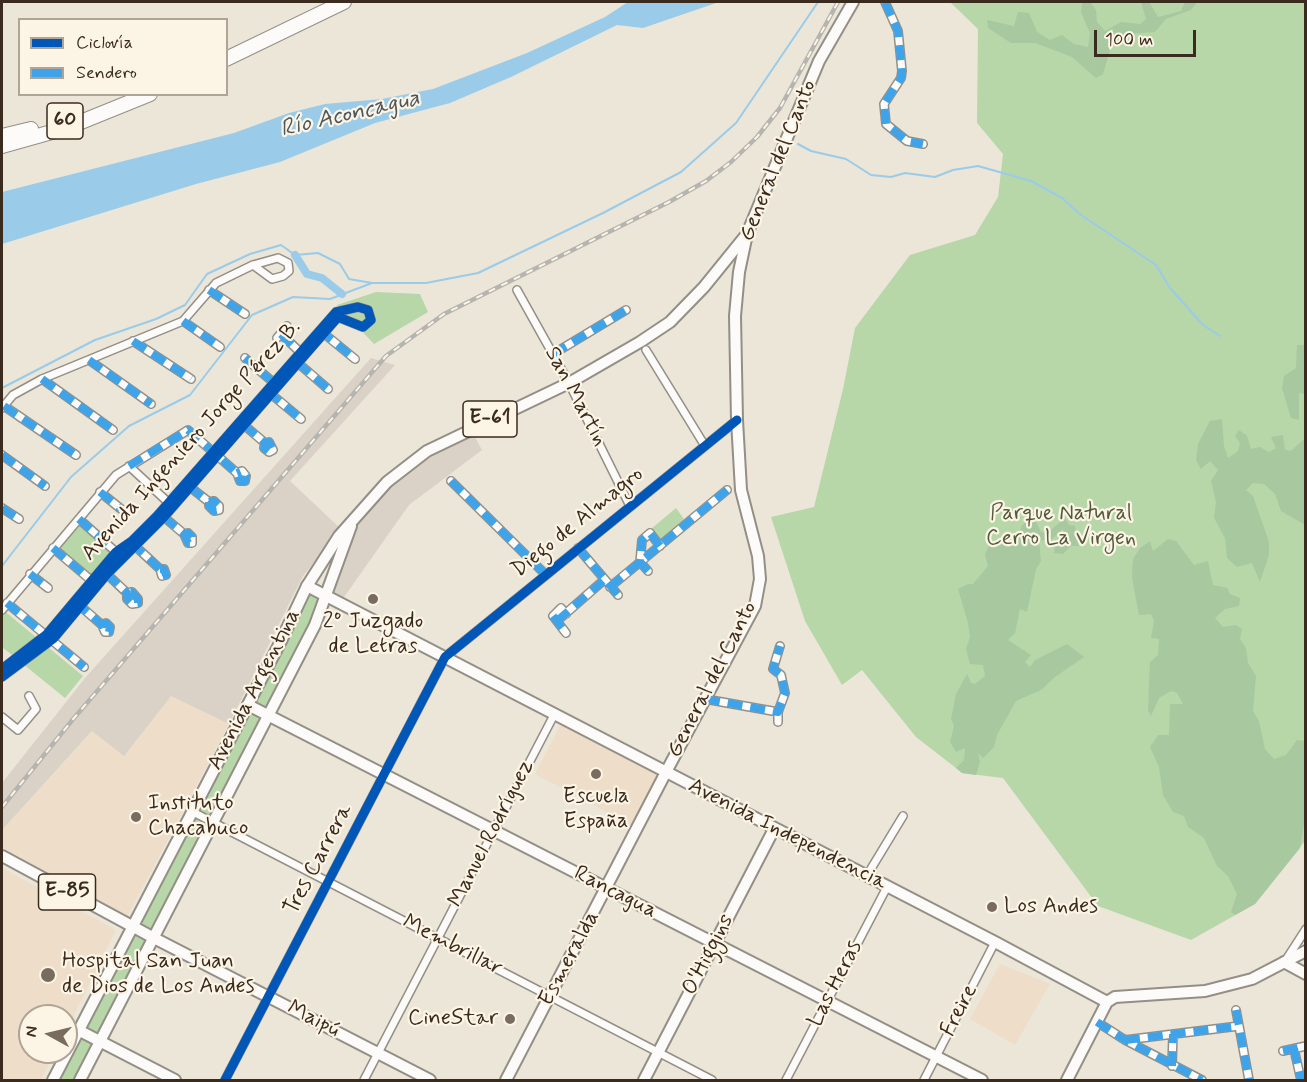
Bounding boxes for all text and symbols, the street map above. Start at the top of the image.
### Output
legend [18,18,228,96]
scale bar [1097,18,1199,56]
text: 100 m [1105,28,1153,52]
text: Ciclovía [76,31,133,55]
text: Sendero [76,61,137,85]
street label: General del Canto [735,77,823,245]
water label: Río Aconcagua [278,85,422,145]
road number: 60 [47,103,83,139]
street label: Avenida Ingeniero Jorge Pérez B. [77,315,307,567]
street label: San Martín [538,343,612,451]
road number: E-61 [463,401,517,437]
street label: Diego de Almagro [507,462,649,584]
park label: Parque Natural Cerro La Virgen [986,501,1136,552]
marker: 2º Juzgado de Letras [366,592,380,606]
street label: General del Canto [662,598,764,762]
street label: Avenida Argentina [203,605,307,775]
place label: 2º Juzgado de Letras [323,609,423,660]
street label: Manuel Rodríguez [443,756,541,912]
marker: Escuela España [589,767,603,781]
street label: Avenida Independencia [683,773,891,897]
place label: Escuela España [563,784,629,836]
place label: Instituto Chacabuco [148,791,248,842]
street label: Tres Carrera [279,800,359,920]
marker: Instituto Chacabuco [129,810,143,824]
street label: Rancagua [569,861,661,925]
road number: E-85 [38,874,96,910]
place label: Los Andes [1004,894,1098,920]
marker: Los Andes [985,900,999,914]
street label: Esmeralda [534,907,606,1011]
street label: Membrillar [397,910,507,982]
street label: O'Higgins [677,910,741,1000]
street label: Las Heras [803,936,869,1032]
place label: Hospital San Juan de Dios de Los Andes [62,949,254,1000]
marker: Hospital San Juan de Dios de Los Andes [39,966,57,984]
street label: Freire [936,981,984,1041]
street label: Maipú [282,996,344,1044]
north arrow [18,1004,78,1064]
place label: CineStar [408,1006,498,1032]
marker: CineStar [503,1012,517,1026]
text: N [21,1025,43,1038]

